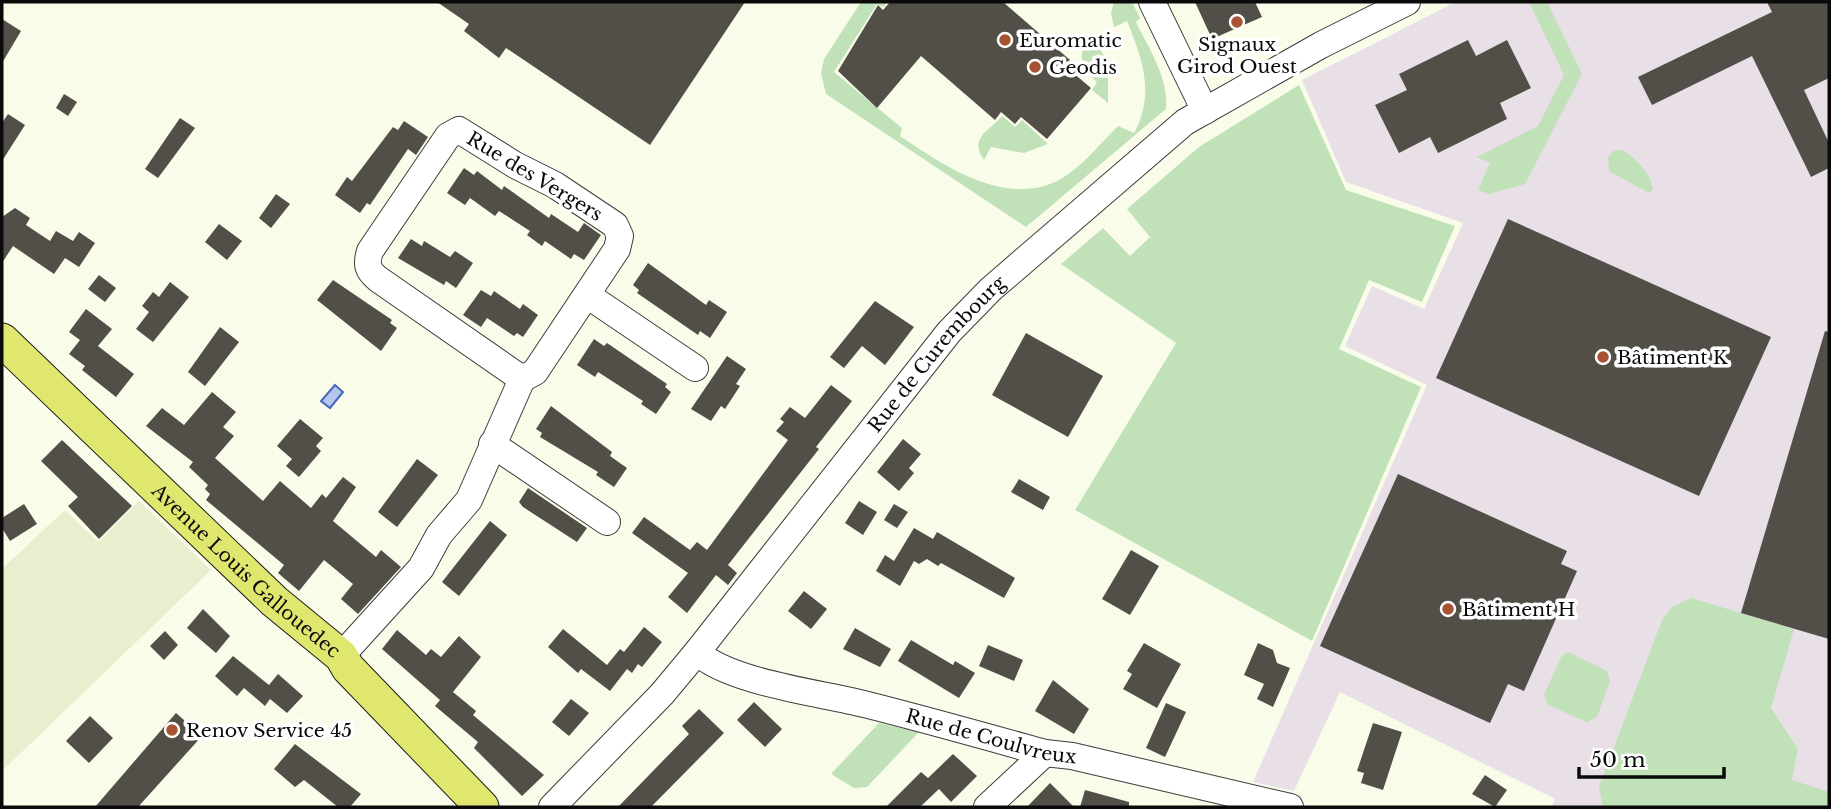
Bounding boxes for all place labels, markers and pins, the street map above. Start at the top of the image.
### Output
marker: Signaux Girod Ouest [1229,14,1245,30]
place label: Euromatic [1019,29,1122,52]
marker: Euromatic [997,32,1013,48]
place label: Signaux Girod Ouest [1177,33,1298,78]
place label: Geodis [1049,56,1117,79]
marker: Geodis [1027,59,1043,75]
place label: Bâtiment K [1617,346,1729,369]
marker: Bâtiment K [1595,349,1611,365]
place label: Bâtiment H [1462,598,1575,621]
marker: Bâtiment H [1440,601,1456,617]
place label: Renov Service 45 [186,719,352,742]
marker: Renov Service 45 [164,722,180,738]

